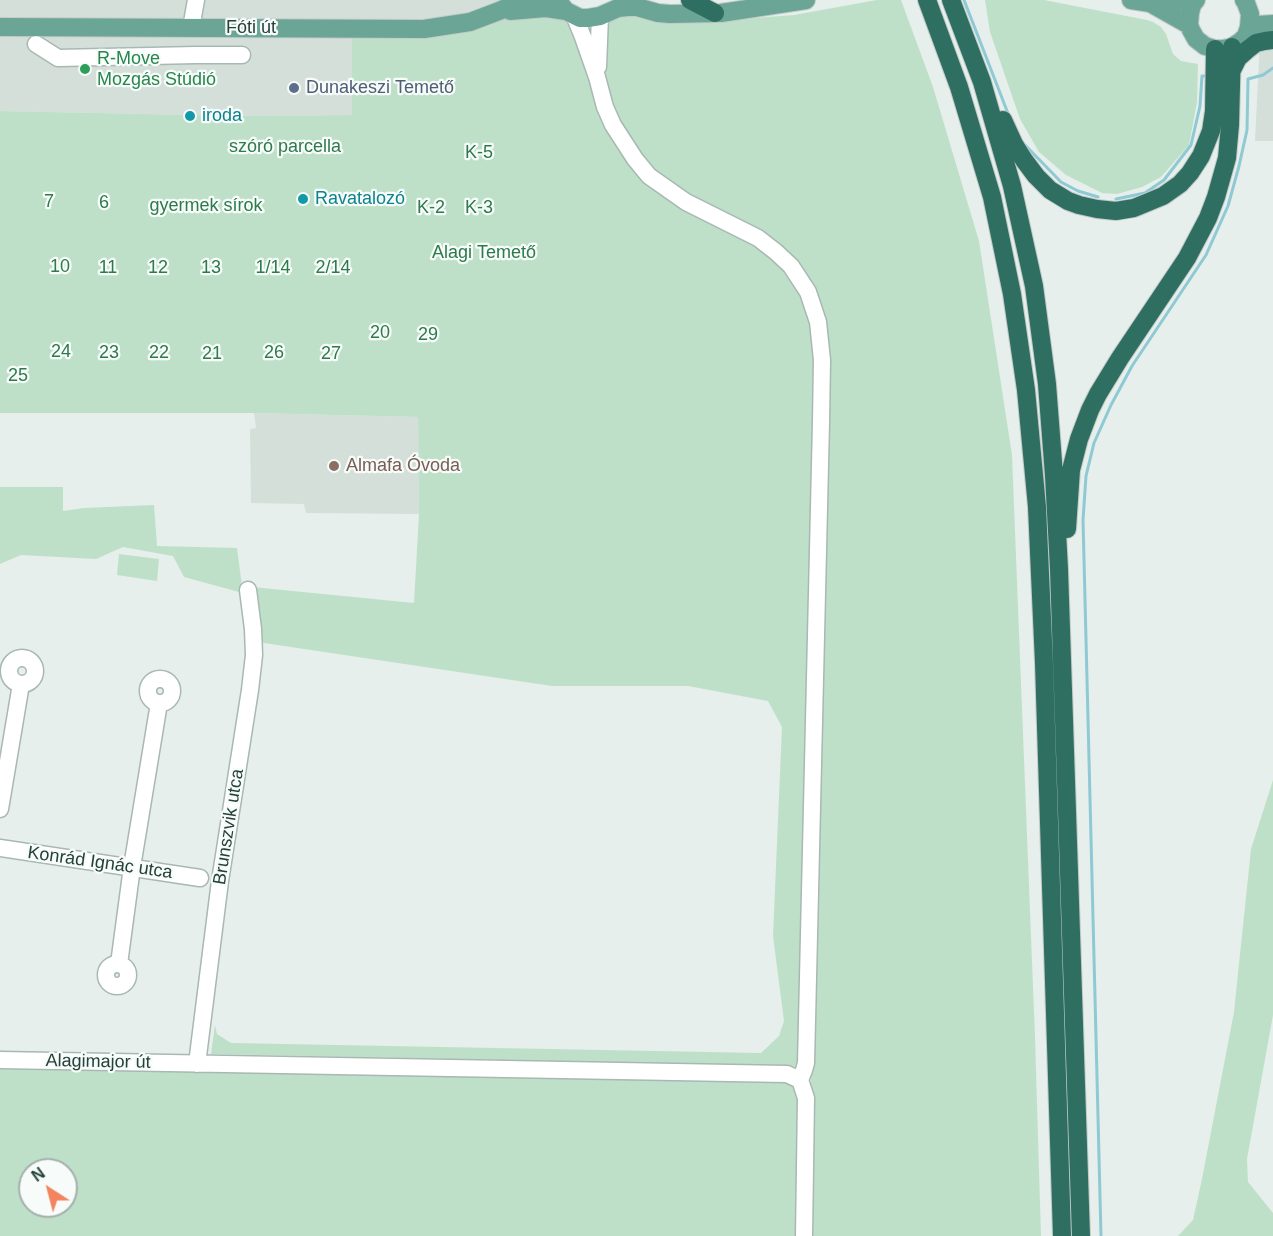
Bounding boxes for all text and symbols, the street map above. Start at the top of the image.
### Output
street label: Fóti út [226,17,276,39]
place label: R-Move Mozgás Stúdió [97,48,216,90]
marker: R-Move Mozgás Stúdió [78,62,92,76]
place label: Dunakeszi Temető [306,77,454,99]
marker: Dunakeszi Temető [287,81,301,95]
place label: iroda [202,105,242,127]
marker: iroda [183,109,197,123]
park label: szóró parcella [229,136,341,158]
park label: K-5 [465,142,493,164]
place label: Ravatalozó [315,188,405,210]
park label: 7 [44,191,54,213]
park label: 6 [99,192,109,214]
marker: Ravatalozó [296,192,310,206]
park label: gyermek sírok [149,195,263,217]
park label: K-2 [417,197,445,219]
park label: K-3 [465,197,493,219]
park label: Alagi Temető [432,242,536,264]
park label: 10 [50,256,70,278]
park label: 11 [99,257,117,279]
park label: 12 [148,257,168,279]
park label: 13 [201,257,221,279]
park label: 1/14 [255,257,291,279]
park label: 2/14 [315,257,351,279]
park label: 20 [370,322,390,344]
park label: 29 [418,324,438,346]
park label: 24 [51,341,71,363]
park label: 23 [99,342,119,364]
park label: 22 [149,342,169,364]
park label: 26 [264,342,284,364]
park label: 21 [202,343,222,365]
park label: 27 [321,343,341,365]
park label: 25 [8,365,28,387]
place label: Almafa Óvoda [346,455,460,477]
marker: Almafa Óvoda [327,459,341,473]
street label: Brunszvik utca [209,768,249,886]
street label: Konrád Ignác utca [26,842,174,884]
street label: Alagimajor út [45,1050,151,1074]
north arrow [18,1158,78,1218]
text: N [29,1164,48,1185]

